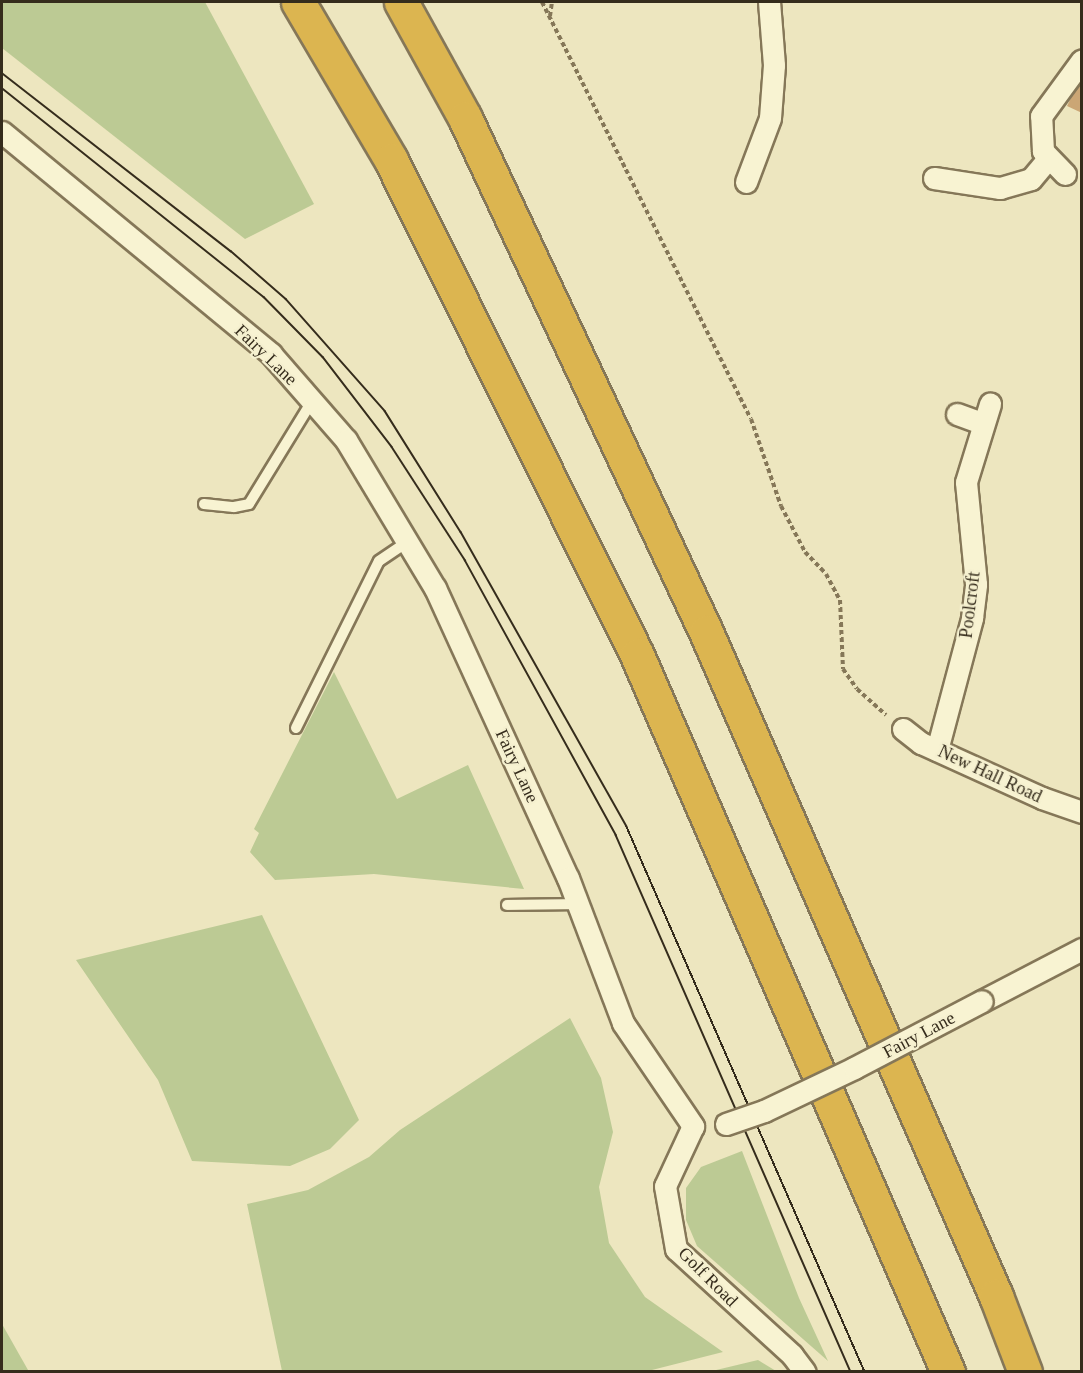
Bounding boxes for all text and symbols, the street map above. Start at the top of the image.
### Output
street label: Fairy Lane [230,320,302,390]
street label: Poolcroft [955,570,985,640]
street label: Fairy Lane [491,726,543,806]
street label: New Hall Road [935,741,1045,807]
street label: Fairy Lane [879,1007,959,1063]
street label: Golf Road [674,1243,742,1311]

